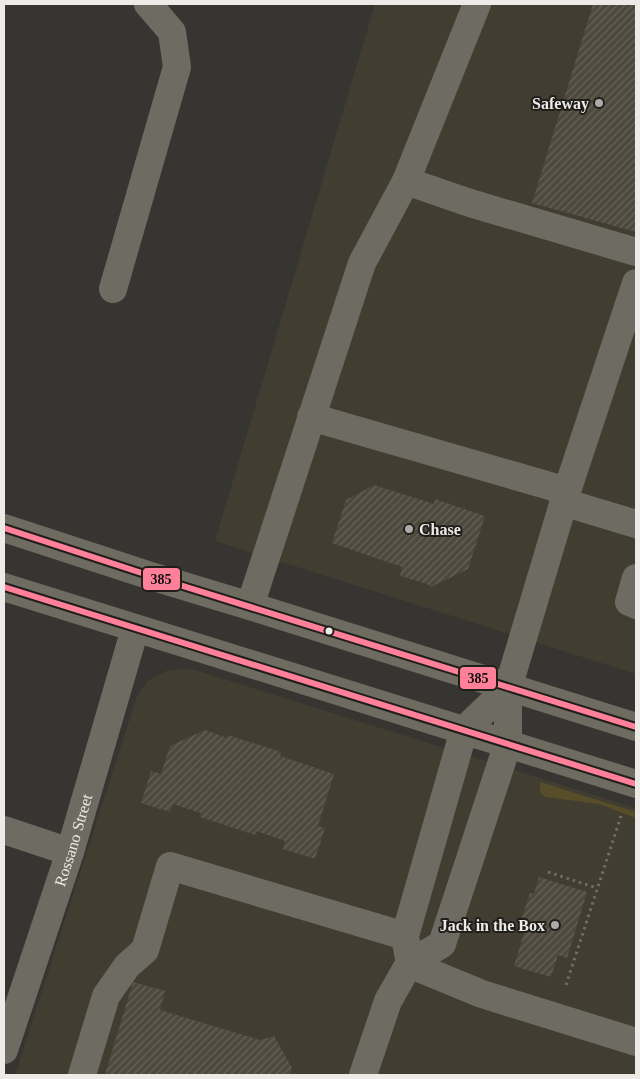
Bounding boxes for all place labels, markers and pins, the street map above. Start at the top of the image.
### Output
place label: Safeway [532,95,589,113]
marker: Safeway [593,97,605,109]
place label: Chase [419,521,461,538]
marker: Chase [403,523,415,535]
unlabelled marker [324,626,334,636]
place label: Jack in the Box [440,917,545,934]
marker: Jack in the Box [549,919,561,931]

